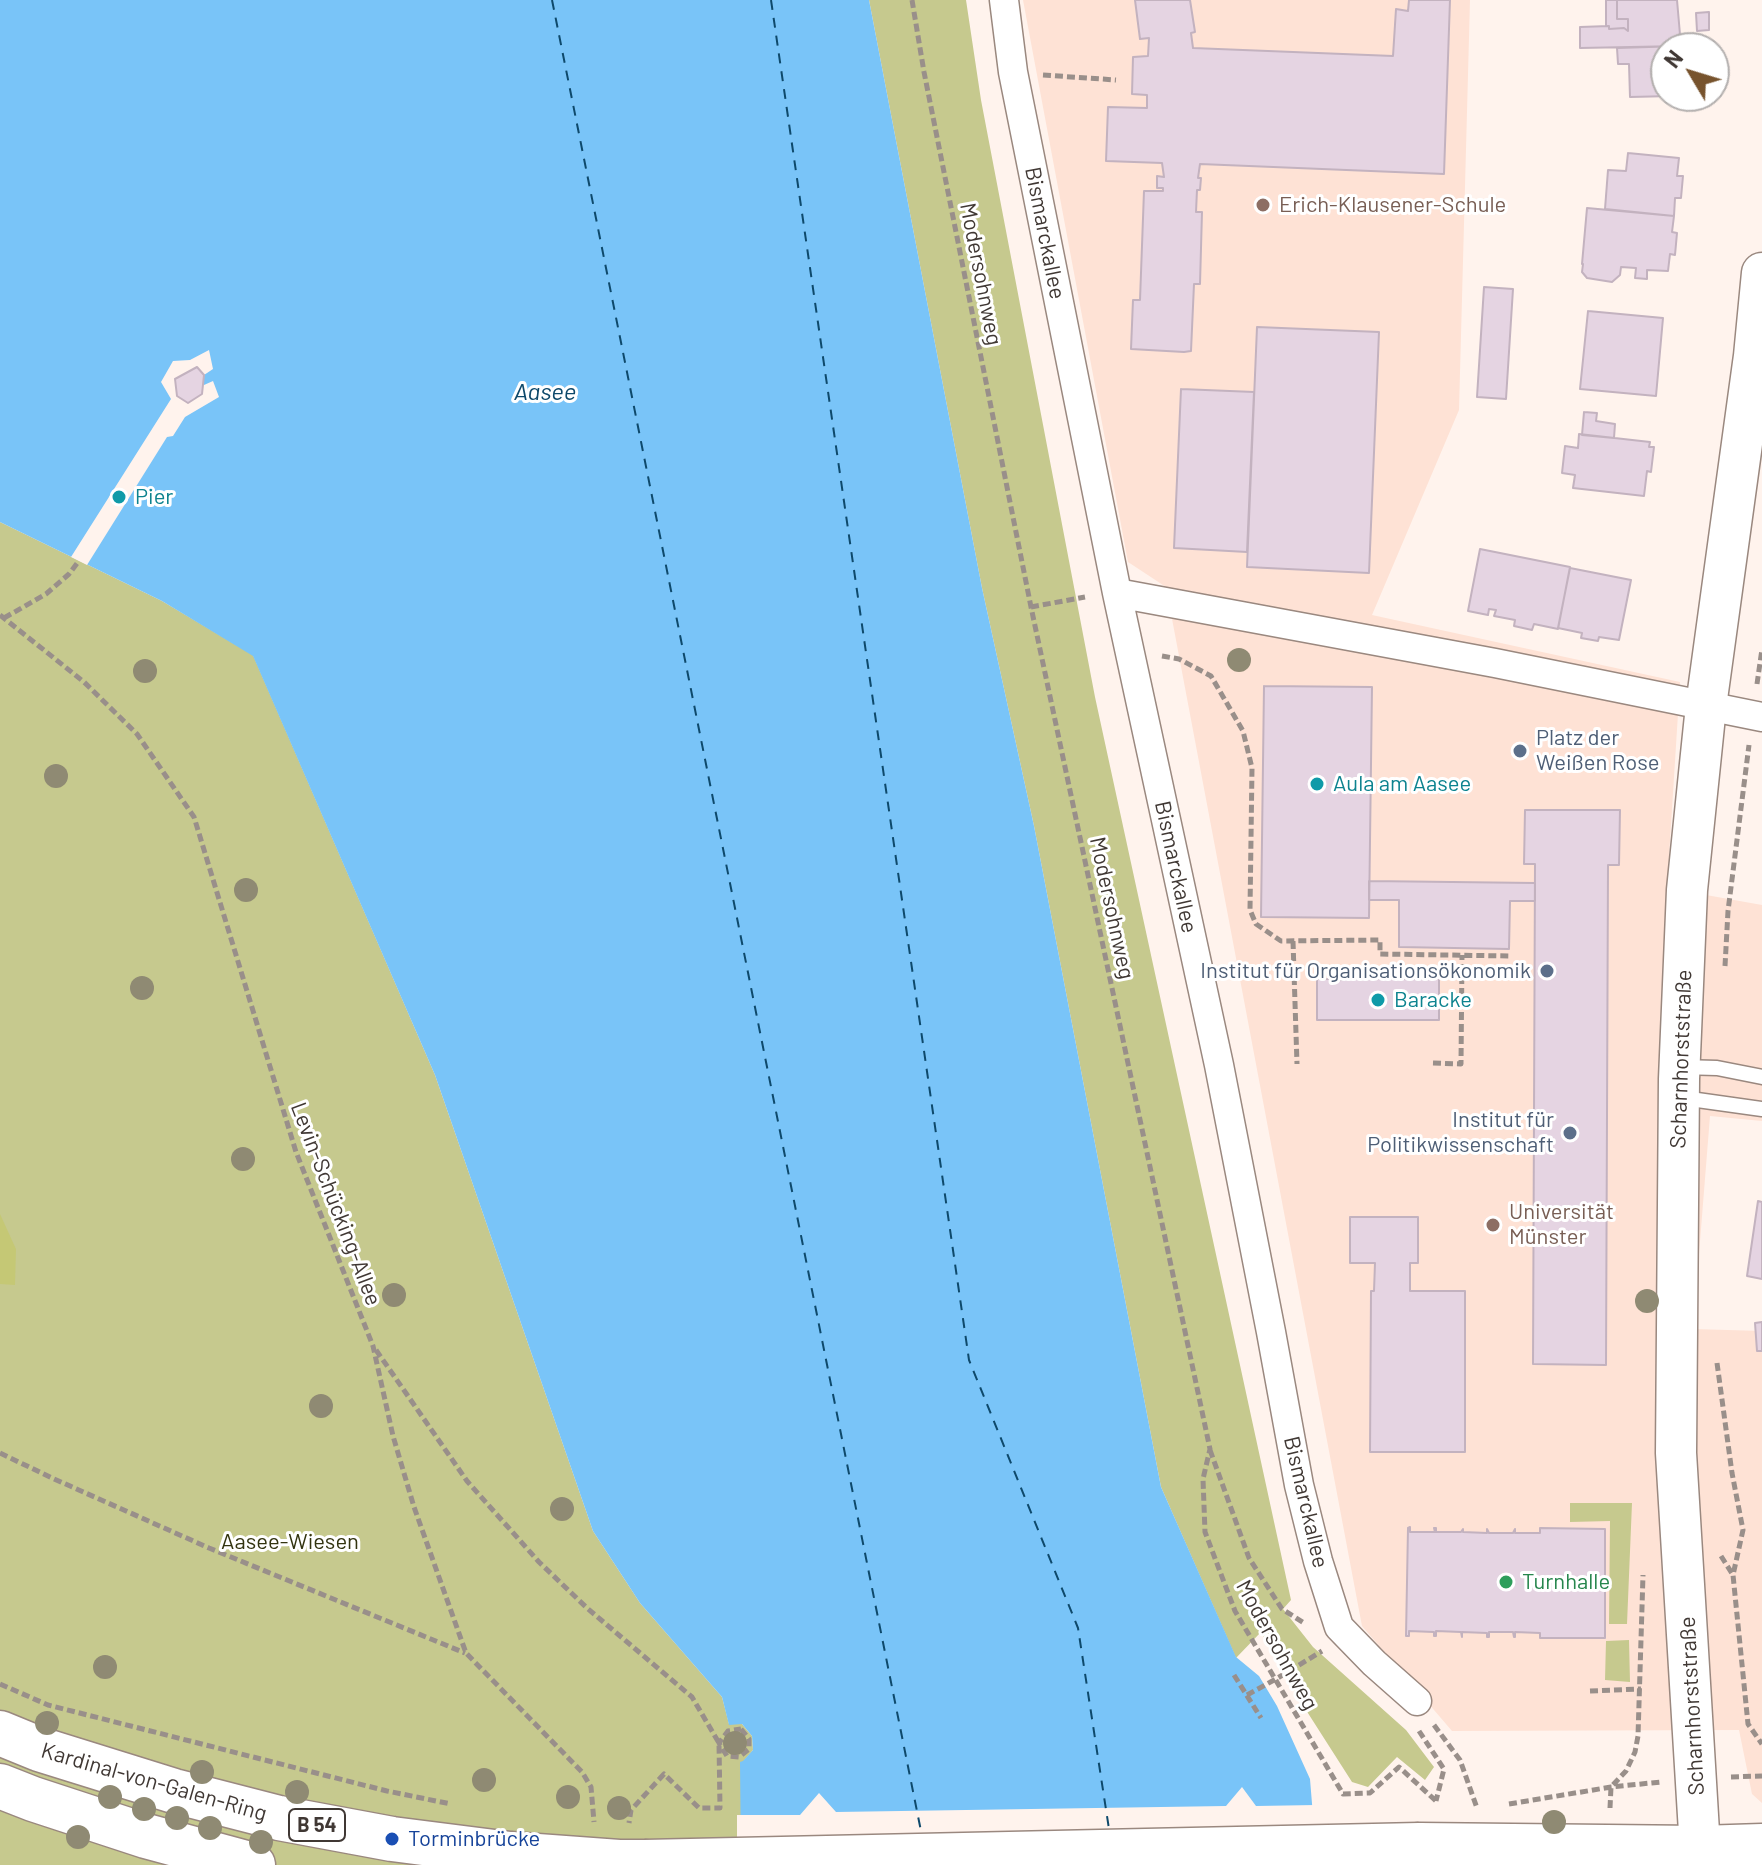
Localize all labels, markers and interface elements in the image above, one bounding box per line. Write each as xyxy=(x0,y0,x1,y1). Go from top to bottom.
north arrow xyxy=(1650,32,1730,112)
text: N xyxy=(1658,45,1687,72)
street label: Bismarckallee xyxy=(1019,165,1071,301)
place label: Erich-Klausener-Schule xyxy=(1279,192,1506,218)
marker: Erich-Klausener-Schule xyxy=(1254,196,1272,214)
street label: Modersohnweg xyxy=(954,201,1008,347)
water label: Aasee xyxy=(514,378,576,406)
place label: Pier xyxy=(135,484,173,510)
marker: Pier xyxy=(110,488,128,506)
place label: Platz der Weißen Rose xyxy=(1536,725,1660,776)
marker: Platz der Weißen Rose xyxy=(1511,742,1529,760)
place label: Aula am Aasee xyxy=(1333,771,1471,797)
marker: Aula am Aasee xyxy=(1308,775,1326,793)
street label: Bismarckallee xyxy=(1149,799,1203,935)
street label: Modersohnweg xyxy=(1084,835,1140,981)
place label: Institut für Organisationsökonomik xyxy=(1200,958,1531,984)
marker: Institut für Organisationsökonomik xyxy=(1538,962,1556,980)
street label: Scharnhorststraße xyxy=(1665,969,1697,1149)
place label: Baracke xyxy=(1394,987,1472,1013)
marker: Baracke xyxy=(1369,991,1387,1009)
street label: Levin-Schücking-Allee xyxy=(285,1099,387,1309)
place label: Institut für Politikwissenschaft xyxy=(1367,1107,1554,1158)
marker: Institut für Politikwissenschaft xyxy=(1561,1124,1579,1142)
place label: Universität Münster xyxy=(1509,1199,1614,1250)
marker: Universität Münster xyxy=(1484,1216,1502,1234)
street label: Bismarckallee xyxy=(1278,1434,1334,1570)
park label: Aasee-Wiesen xyxy=(221,1529,359,1555)
place label: Turnhalle xyxy=(1522,1569,1610,1595)
marker: Turnhalle xyxy=(1497,1573,1515,1591)
street label: Modersohnweg xyxy=(1230,1575,1324,1715)
street label: Scharnhorststraße xyxy=(1674,1616,1710,1796)
street label: Kardinal-von-Galen-Ring xyxy=(38,1737,270,1827)
road number: B 54 xyxy=(289,1809,345,1841)
place label: Torminbrücke xyxy=(408,1826,540,1852)
marker: Torminbrücke xyxy=(383,1830,401,1848)

